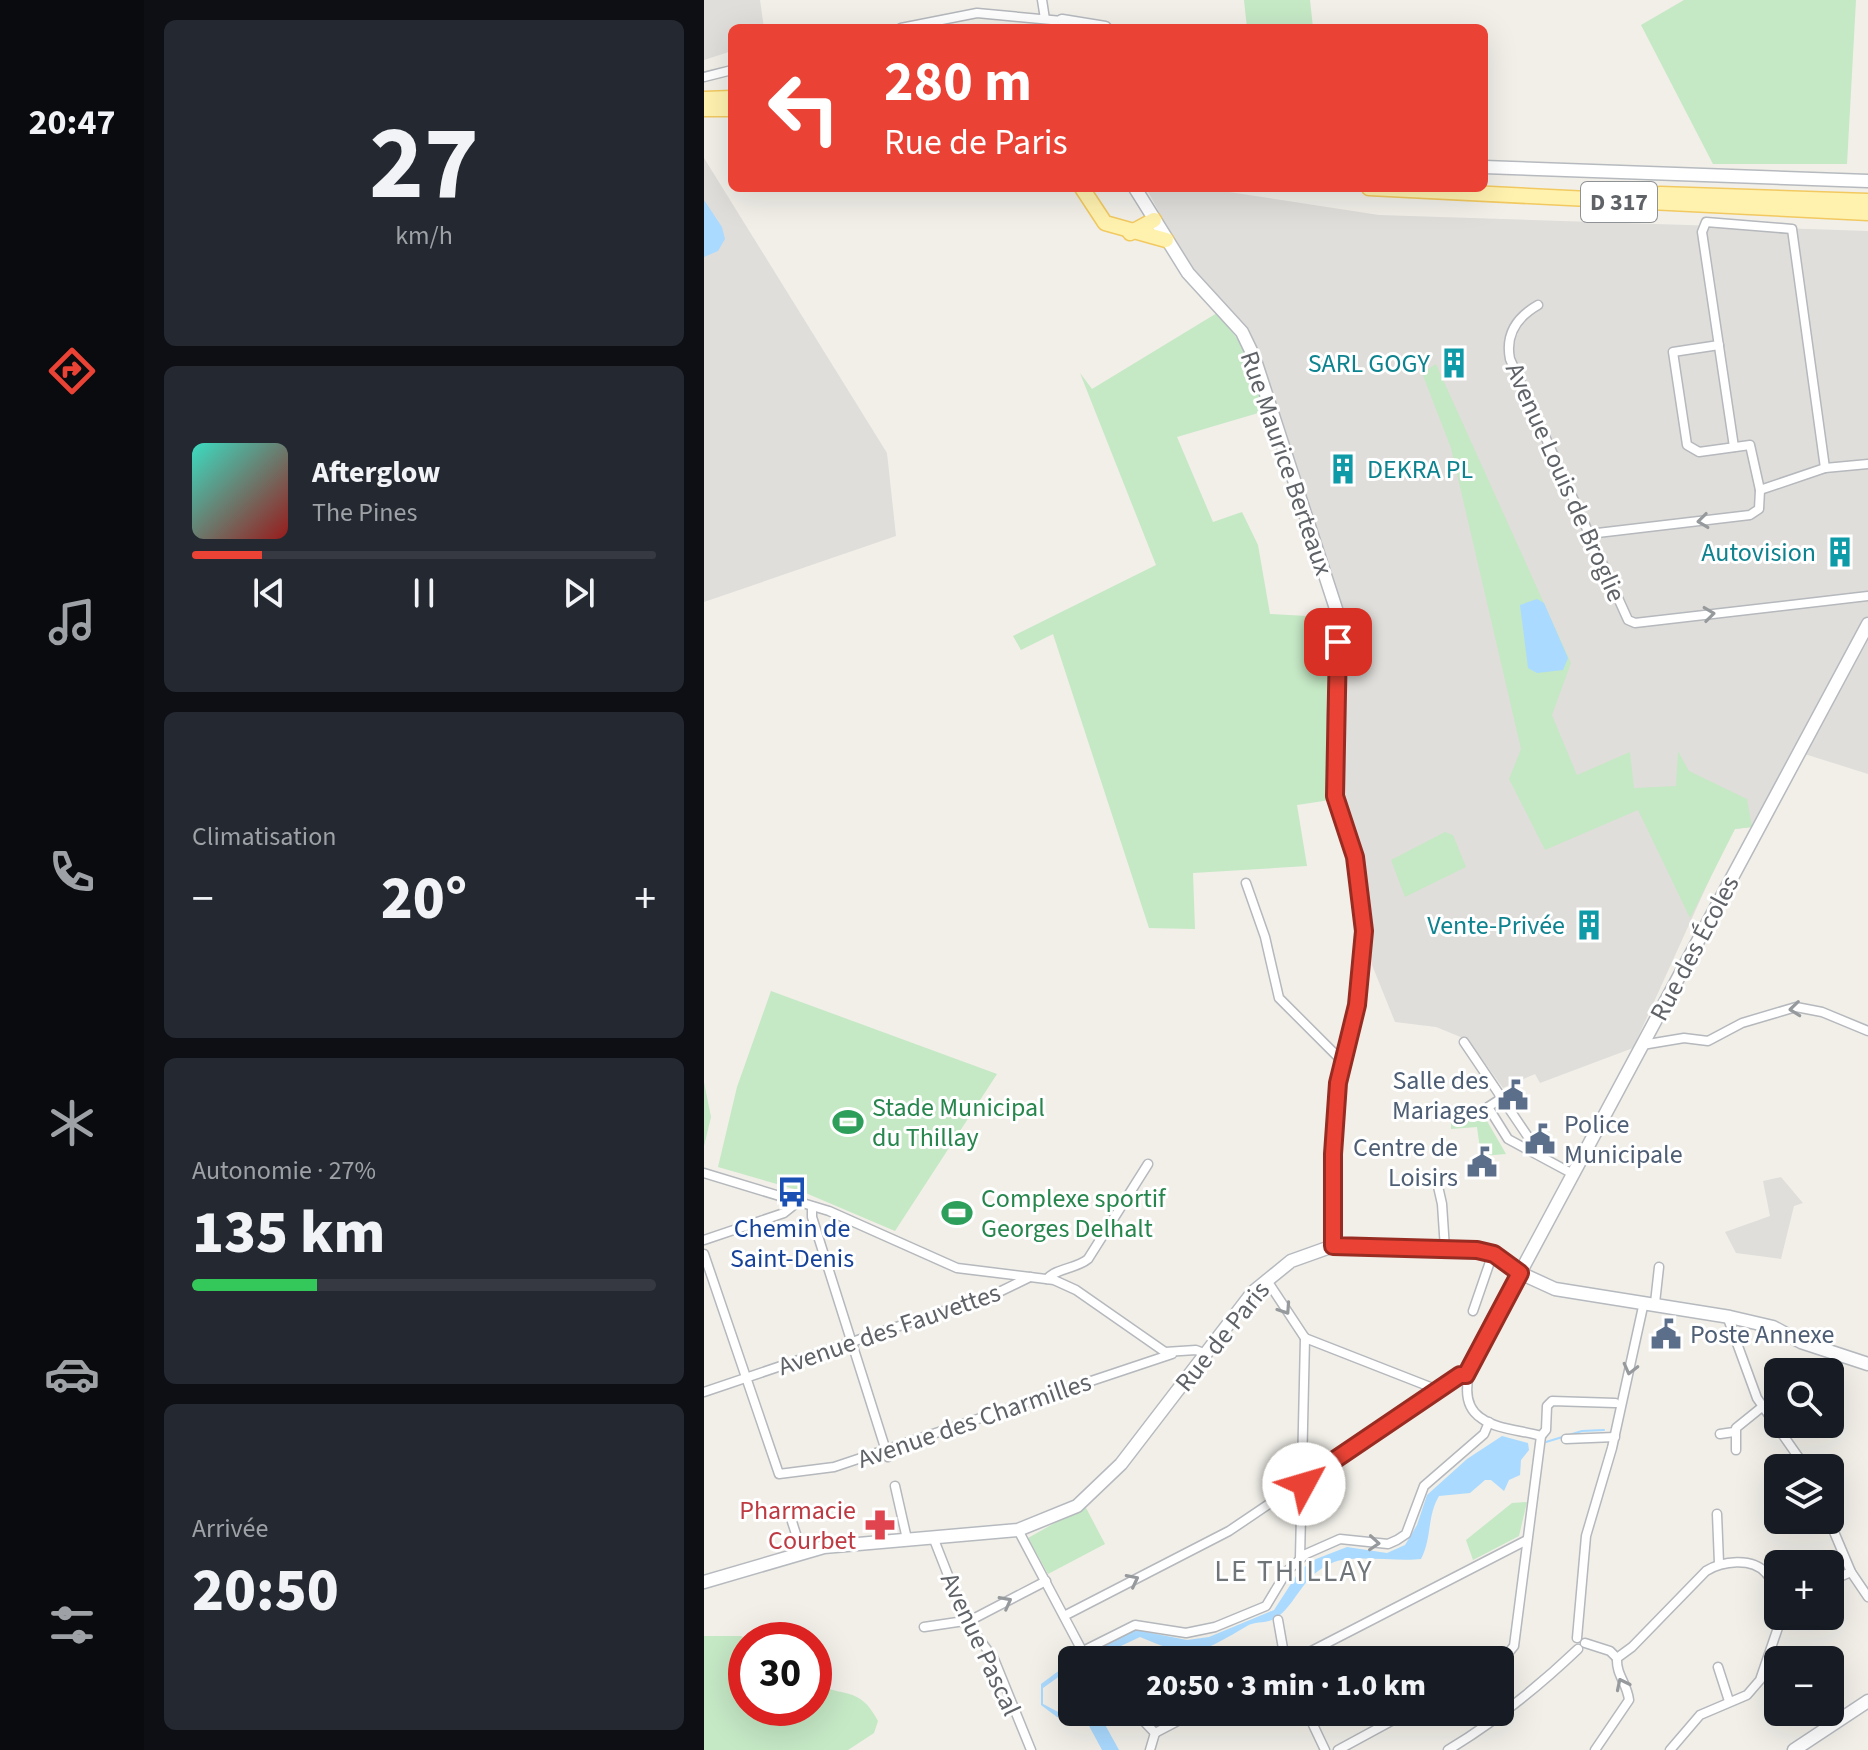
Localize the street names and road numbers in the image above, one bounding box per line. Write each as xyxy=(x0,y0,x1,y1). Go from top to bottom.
road number: D 317 xyxy=(1581,182,1657,222)
street label: Rue Maurice Berteaux xyxy=(1231,346,1342,581)
street label: Avenue Louis de Broglie xyxy=(1496,357,1635,608)
street label: Rue des Écoles xyxy=(1641,869,1748,1027)
street label: Rue de Paris xyxy=(1166,1273,1279,1399)
street label: Avenue des Fauvettes xyxy=(773,1274,1006,1385)
street label: Avenue des Charmilles xyxy=(852,1363,1096,1478)
street label: Avenue Pascal xyxy=(931,1566,1030,1722)

